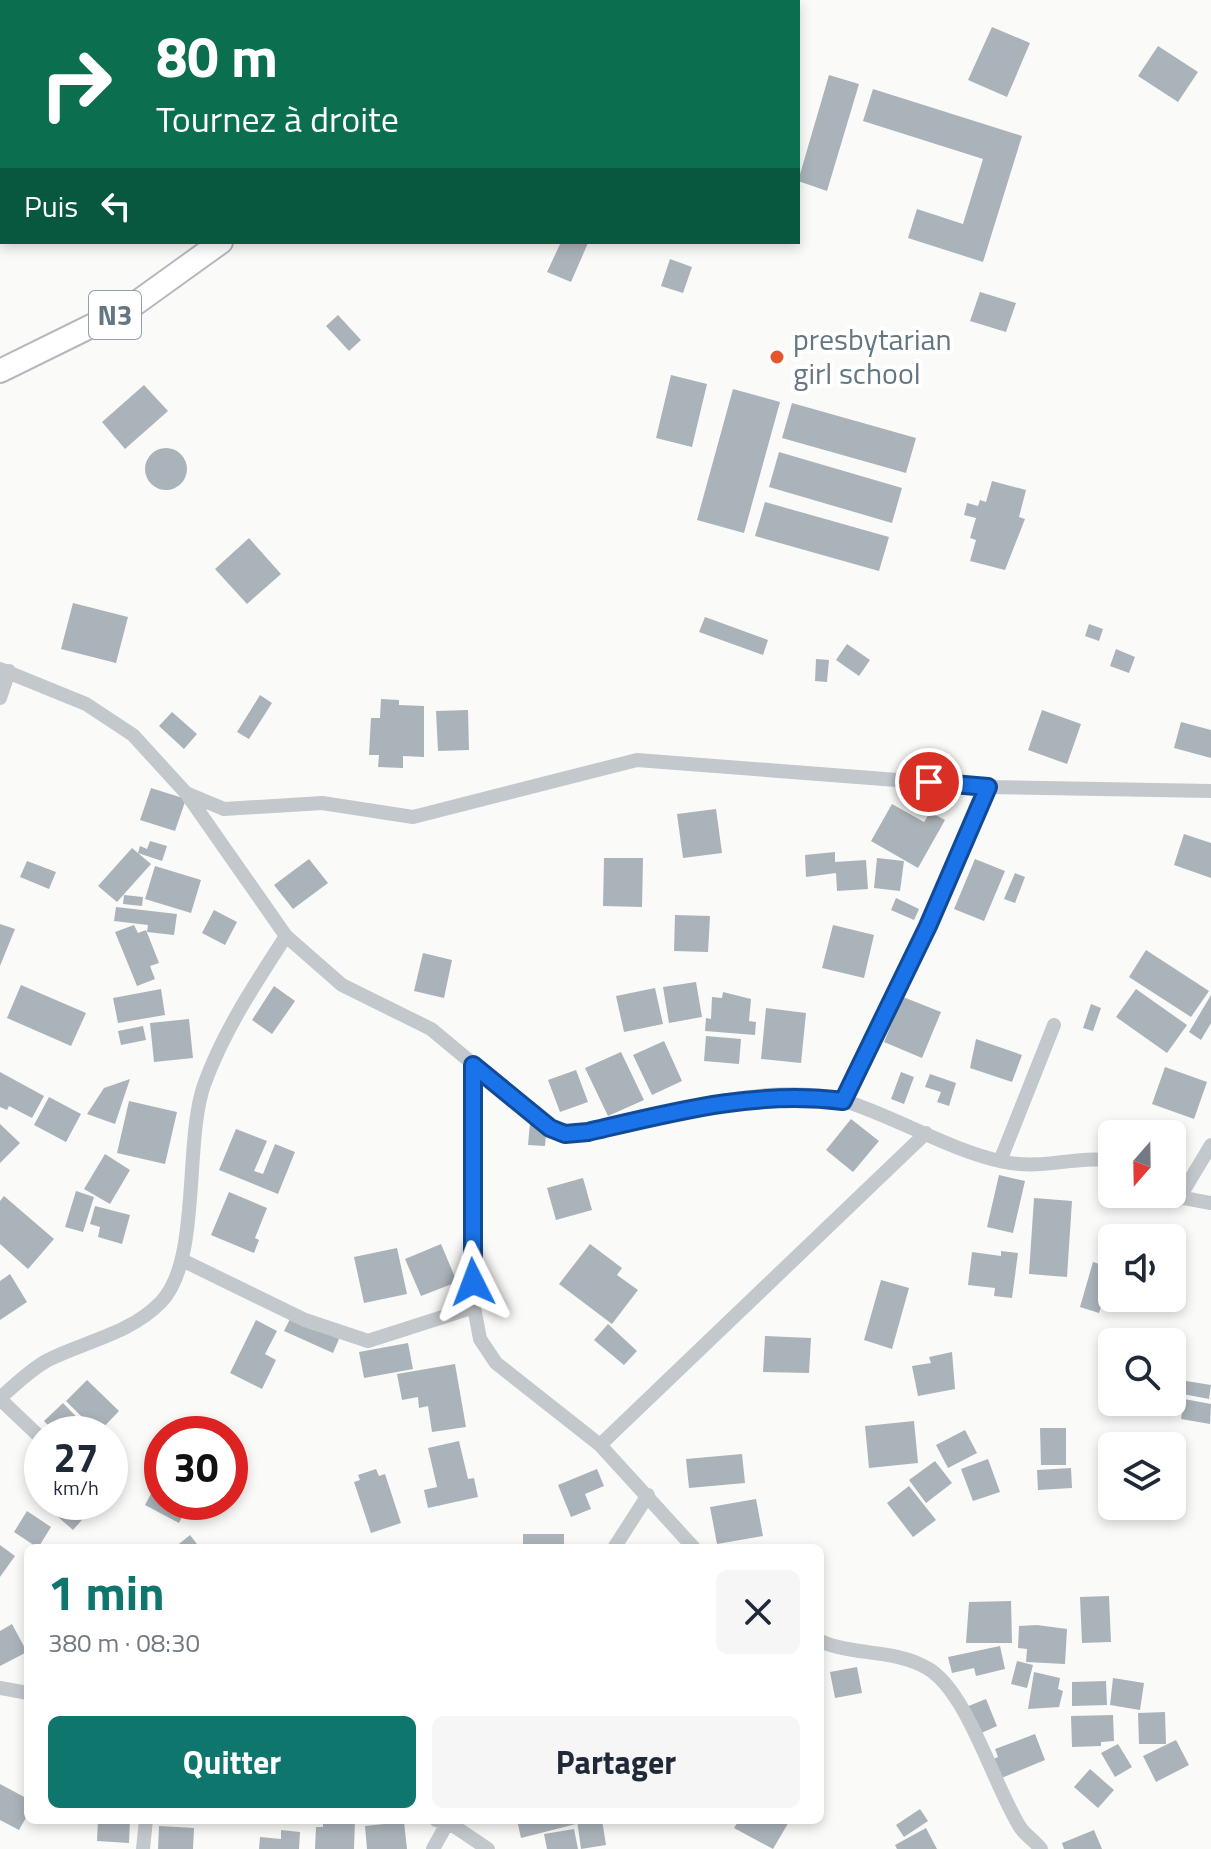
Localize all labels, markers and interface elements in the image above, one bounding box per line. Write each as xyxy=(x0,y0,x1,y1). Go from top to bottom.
text: 80 m xyxy=(156,14,278,99)
icon: right xyxy=(24,32,128,136)
text: Tournez à droite xyxy=(156,91,399,146)
text: Puis xyxy=(24,183,78,229)
icon: left xyxy=(94,184,138,228)
road number: N3 xyxy=(89,291,141,339)
place label: presbytarian girl school xyxy=(793,316,952,396)
marker: presbytarian girl school xyxy=(768,348,786,366)
pin xyxy=(895,748,963,816)
icon: arrive xyxy=(907,760,951,804)
north arrow xyxy=(1098,1120,1186,1208)
map controls xyxy=(1098,1120,1186,1520)
button: sound xyxy=(1098,1224,1186,1312)
position arrow xyxy=(431,1240,515,1324)
button: search xyxy=(1098,1328,1186,1416)
speed limit sign: 30 xyxy=(144,1416,248,1520)
text: 27 xyxy=(54,1427,98,1488)
button: layers xyxy=(1098,1432,1186,1520)
text: km/h xyxy=(53,1472,99,1503)
text: 1 min xyxy=(48,1556,165,1629)
button: close xyxy=(716,1570,800,1654)
text: 380 m · 08:30 xyxy=(48,1623,200,1662)
button: Quitter xyxy=(48,1716,416,1808)
button: Partager xyxy=(432,1716,800,1808)

